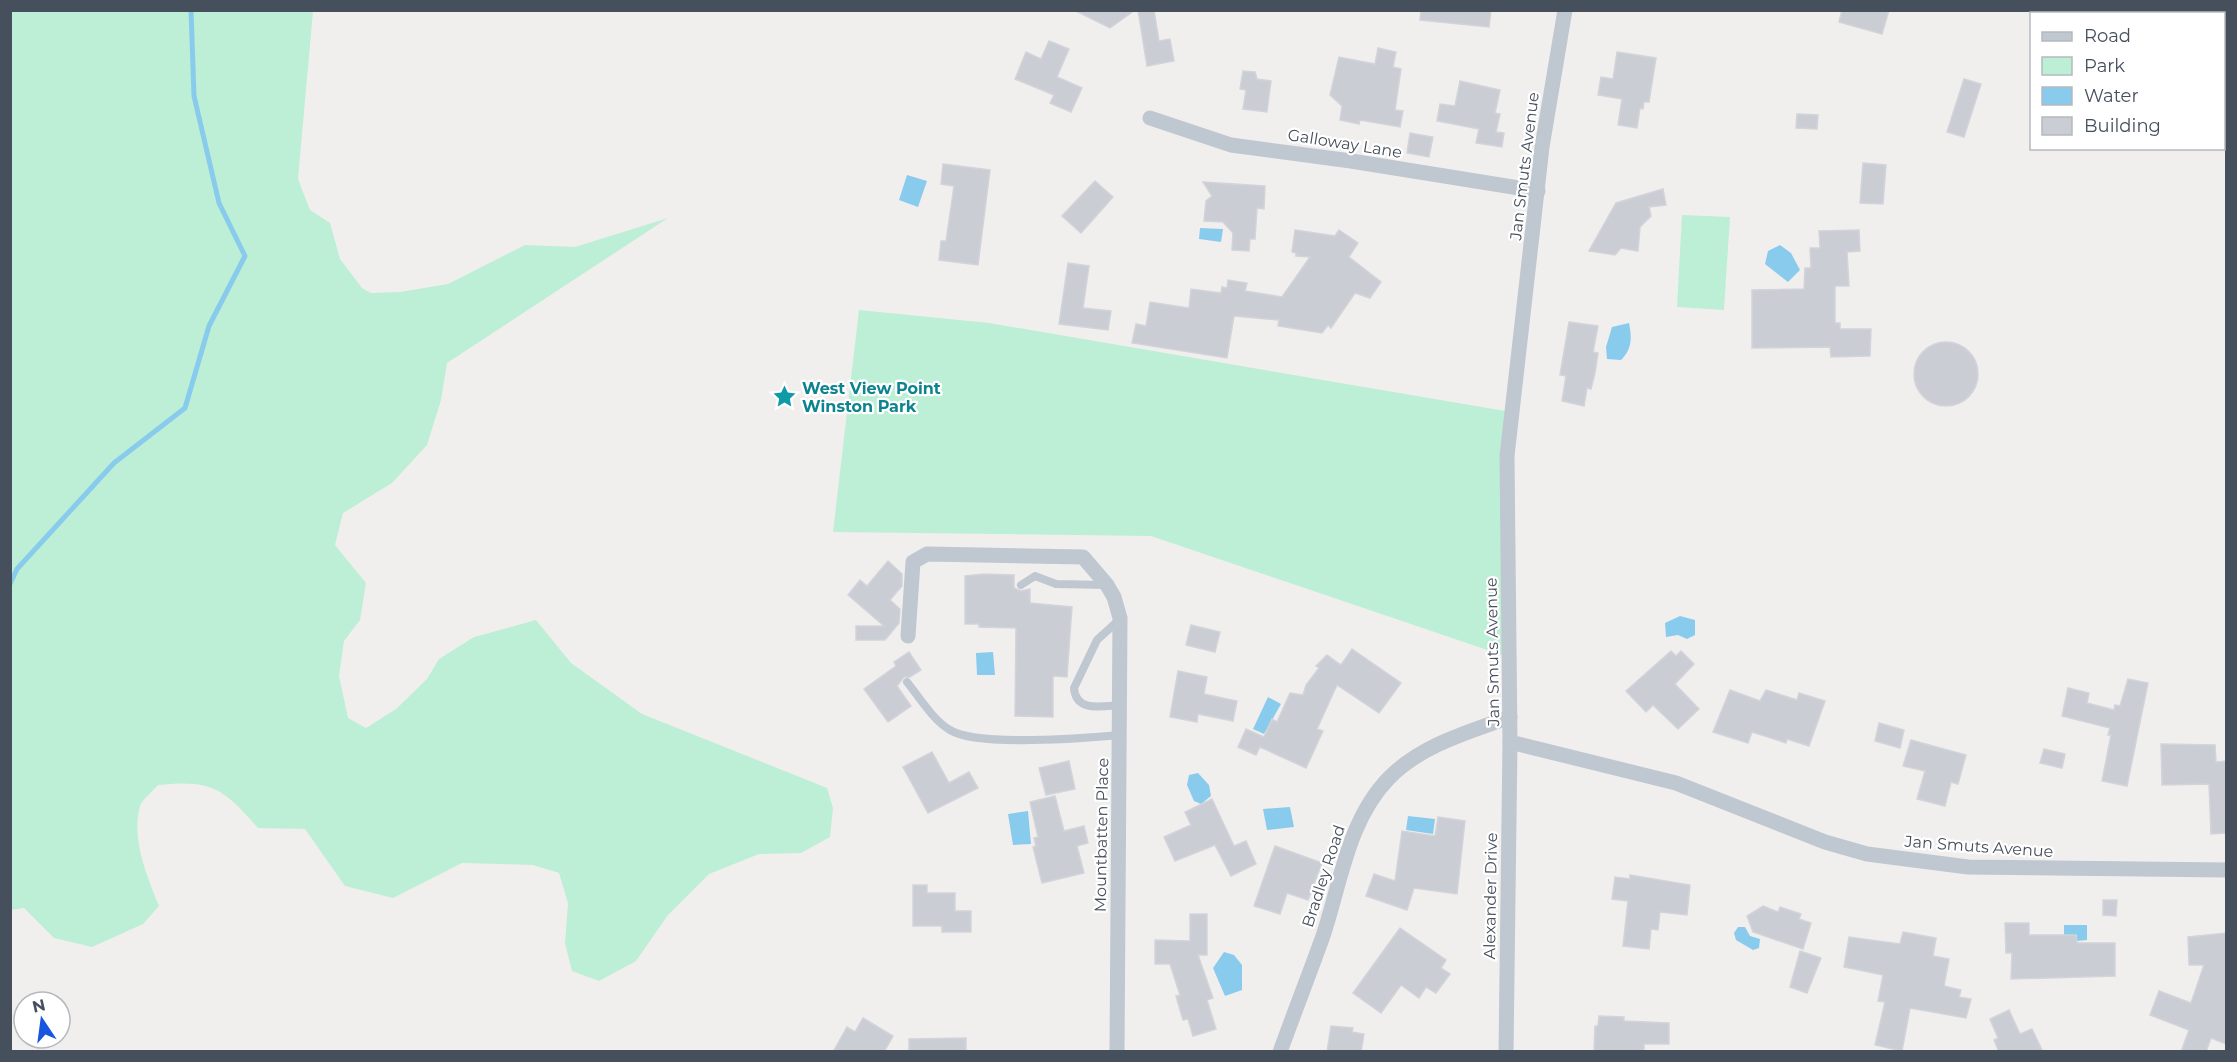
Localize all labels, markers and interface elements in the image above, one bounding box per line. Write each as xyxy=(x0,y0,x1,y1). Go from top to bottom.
legend xyxy=(2030,12,2225,150)
text: Road xyxy=(2084,25,2131,47)
text: Park xyxy=(2084,55,2125,77)
text: Water xyxy=(2084,85,2139,107)
street label: Jan Smuts Avenue xyxy=(1506,91,1543,242)
text: Building xyxy=(2084,115,2161,137)
street label: Galloway Lane xyxy=(1286,125,1403,162)
place label: West View Point Winston Park xyxy=(802,379,941,416)
place icon: West View Point Winston Park xyxy=(771,384,797,410)
street label: Jan Smuts Avenue xyxy=(1482,577,1503,728)
street label: Mountbatten Place xyxy=(1091,758,1112,912)
street label: Bradley Road xyxy=(1298,822,1349,930)
street label: Alexander Drive xyxy=(1480,832,1501,960)
street label: Jan Smuts Avenue xyxy=(1903,832,2054,861)
north arrow xyxy=(12,990,72,1050)
text: N xyxy=(30,995,47,1017)

